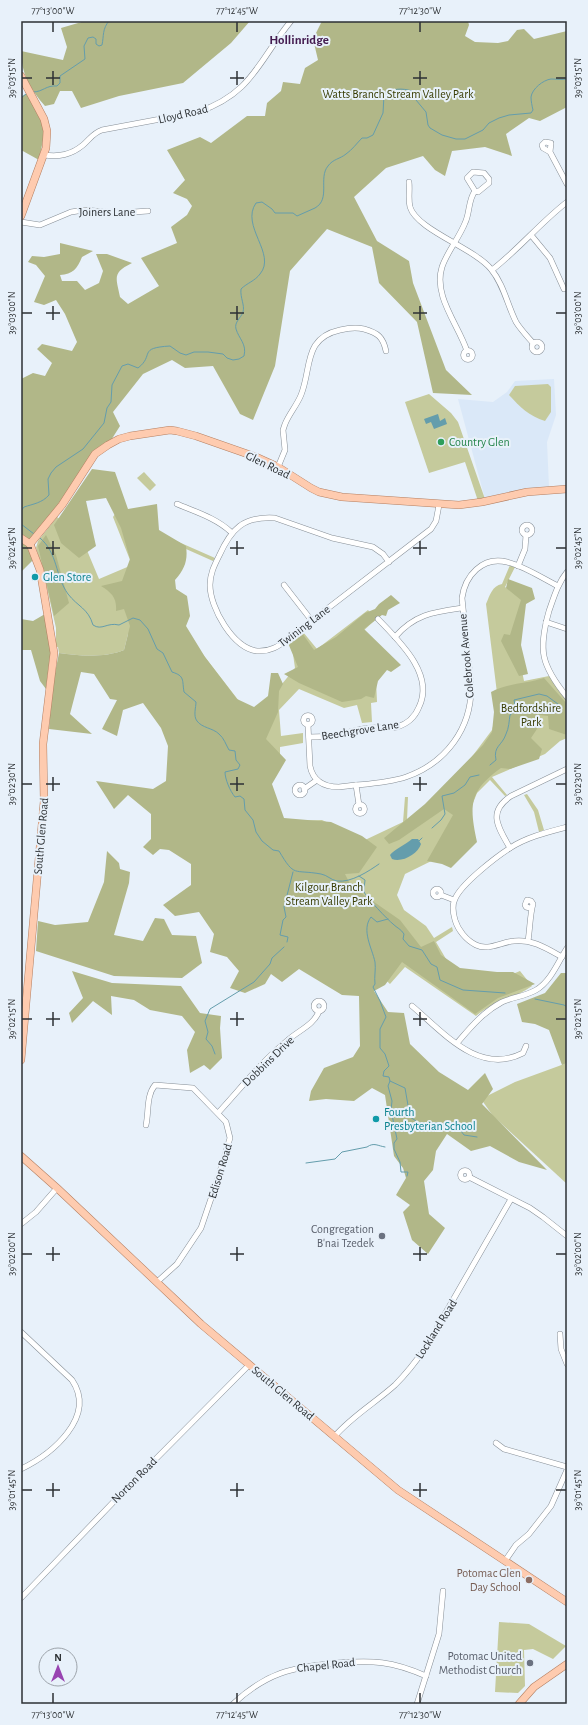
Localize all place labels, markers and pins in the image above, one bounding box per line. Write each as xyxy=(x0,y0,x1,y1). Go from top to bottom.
place label: Country Glen xyxy=(449,436,510,449)
marker: Country Glen xyxy=(436,437,446,447)
place label: Glen Store xyxy=(43,571,91,583)
marker: Glen Store xyxy=(30,572,40,582)
place label: Fourth Presbyterian School xyxy=(384,1106,476,1133)
marker: Fourth Presbyterian School xyxy=(371,1114,381,1124)
place label: Congregation B'nai Tzedek xyxy=(311,1223,375,1249)
marker: Congregation B'nai Tzedek xyxy=(377,1231,387,1241)
place label: Potomac Glen Day School xyxy=(456,1567,521,1594)
marker: Potomac Glen Day School xyxy=(524,1575,534,1585)
place label: Potomac United Methodist Church xyxy=(439,1650,522,1676)
marker: Potomac United Methodist Church xyxy=(525,1658,535,1668)

